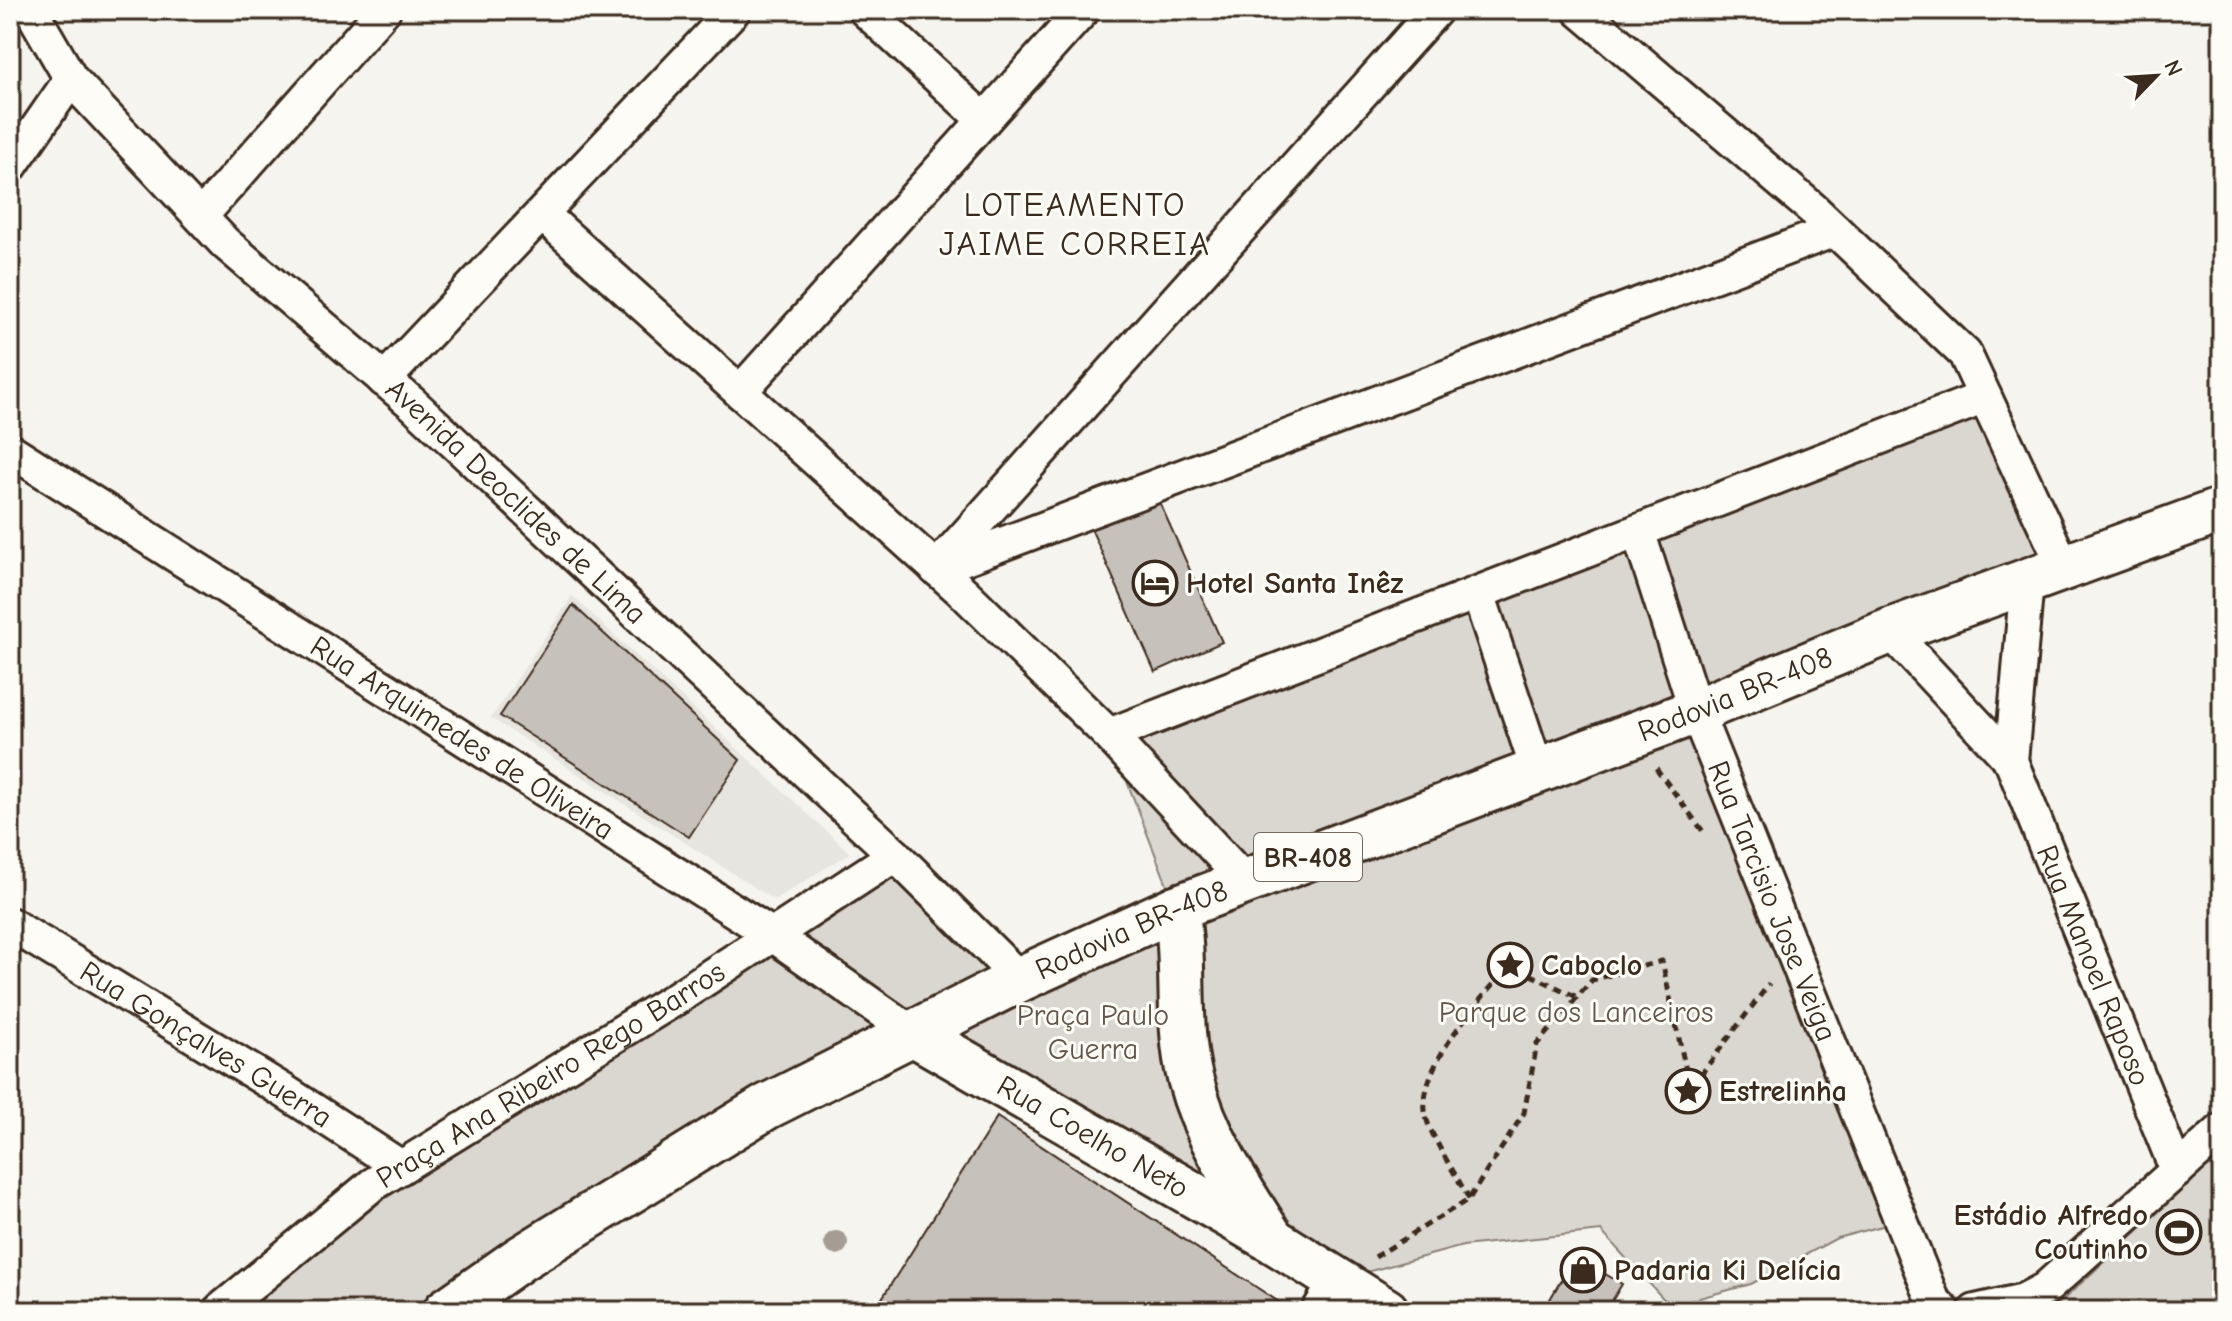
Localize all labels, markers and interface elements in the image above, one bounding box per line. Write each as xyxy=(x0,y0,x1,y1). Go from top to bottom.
north arrow xyxy=(2116,36,2196,116)
text: N xyxy=(2158,56,2188,80)
district label: LOTEAMENTO JAIME CORREIA xyxy=(939,185,1211,264)
street label: Avenida Deoclides de Lima xyxy=(379,372,654,631)
hotel icon: Hotel Santa Inêz xyxy=(1131,559,1179,607)
place label: Hotel Santa Inêz xyxy=(1186,566,1404,601)
street label: Rua Arquimedes de Oliveira xyxy=(304,629,620,848)
street label: Rodovia BR-408 xyxy=(1633,640,1838,749)
street label: Rua Tarcisio Jose Veiga xyxy=(1700,756,1844,1046)
road number: BR-408 xyxy=(1254,833,1362,881)
street label: Rua Manoel Raposo xyxy=(2029,840,2158,1091)
street label: Rodovia BR-408 xyxy=(1030,873,1233,988)
place icon: Caboclo xyxy=(1486,941,1534,989)
place label: Caboclo xyxy=(1541,948,1642,983)
street label: Rua Gonçalves Guerra xyxy=(73,954,338,1135)
street label: Praça Ana Ribeiro Rego Barros xyxy=(370,954,732,1196)
park label: Parque dos Lanceiros xyxy=(1439,995,1713,1030)
park label: Praça Paulo Guerra xyxy=(1017,998,1169,1067)
place icon: Estrelinha xyxy=(1664,1067,1712,1115)
street label: Rua Coelho Neto xyxy=(991,1068,1195,1206)
place label: Estrelinha xyxy=(1719,1074,1847,1109)
place label: Estádio Alfredo Coutinho xyxy=(1954,1198,2148,1267)
sports icon: Estádio Alfredo Coutinho xyxy=(2155,1208,2203,1256)
shop icon: Padaria Ki Delícia xyxy=(1559,1246,1607,1294)
place label: Padaria Ki Delícia xyxy=(1614,1253,1841,1288)

